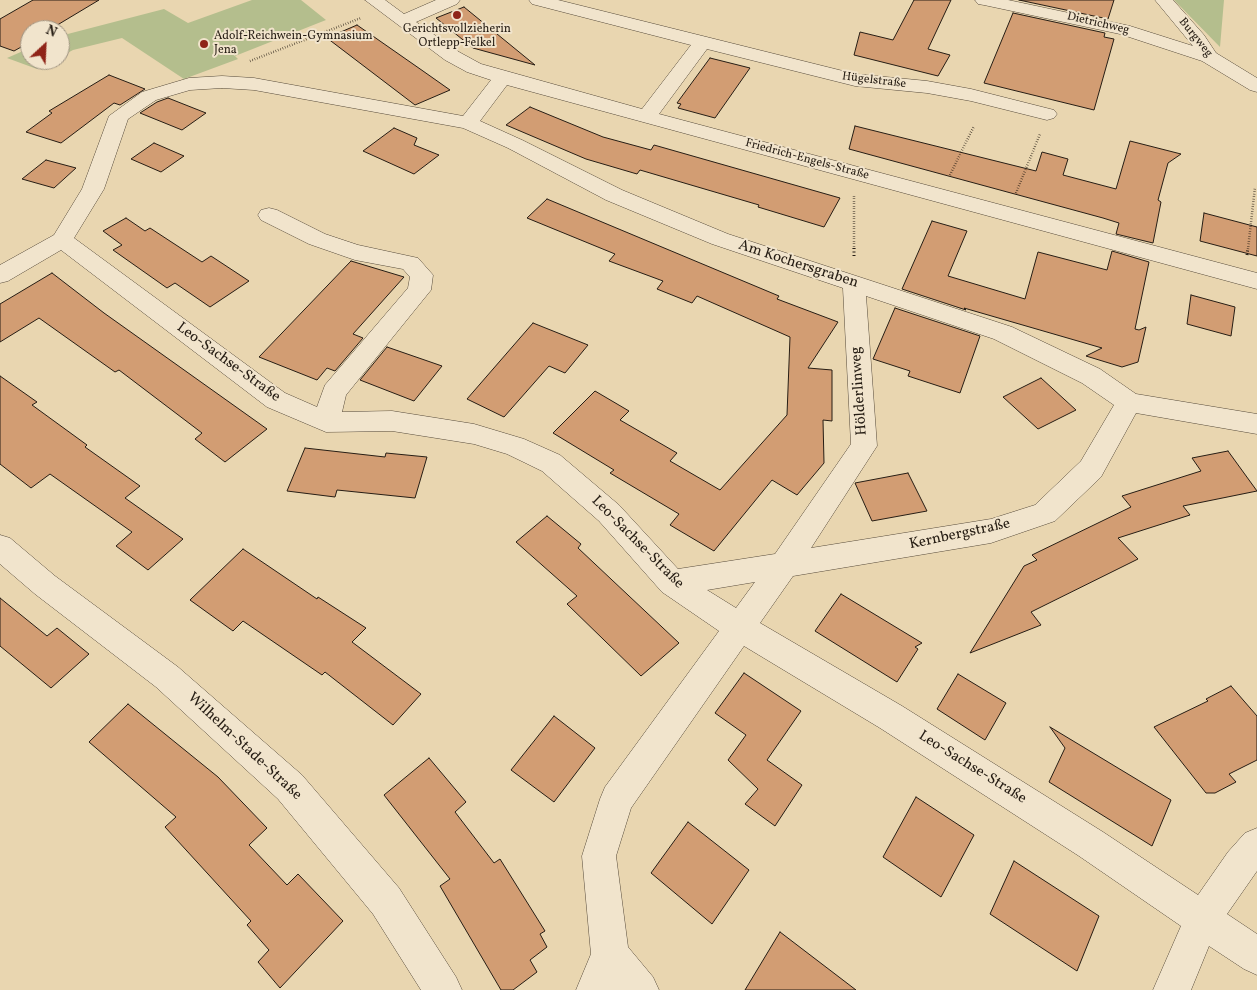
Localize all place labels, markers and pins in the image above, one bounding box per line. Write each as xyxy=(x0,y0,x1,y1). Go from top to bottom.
marker: Gerichtsvollzieherin Ortlepp-Felkel xyxy=(451,9,463,21)
place label: Gerichtsvollzieherin Ortlepp-Felkel xyxy=(403,23,511,51)
place label: Adolf-Reichwein-Gymnasium Jena xyxy=(214,30,373,58)
marker: Adolf-Reichwein-Gymnasium Jena xyxy=(198,38,210,50)

